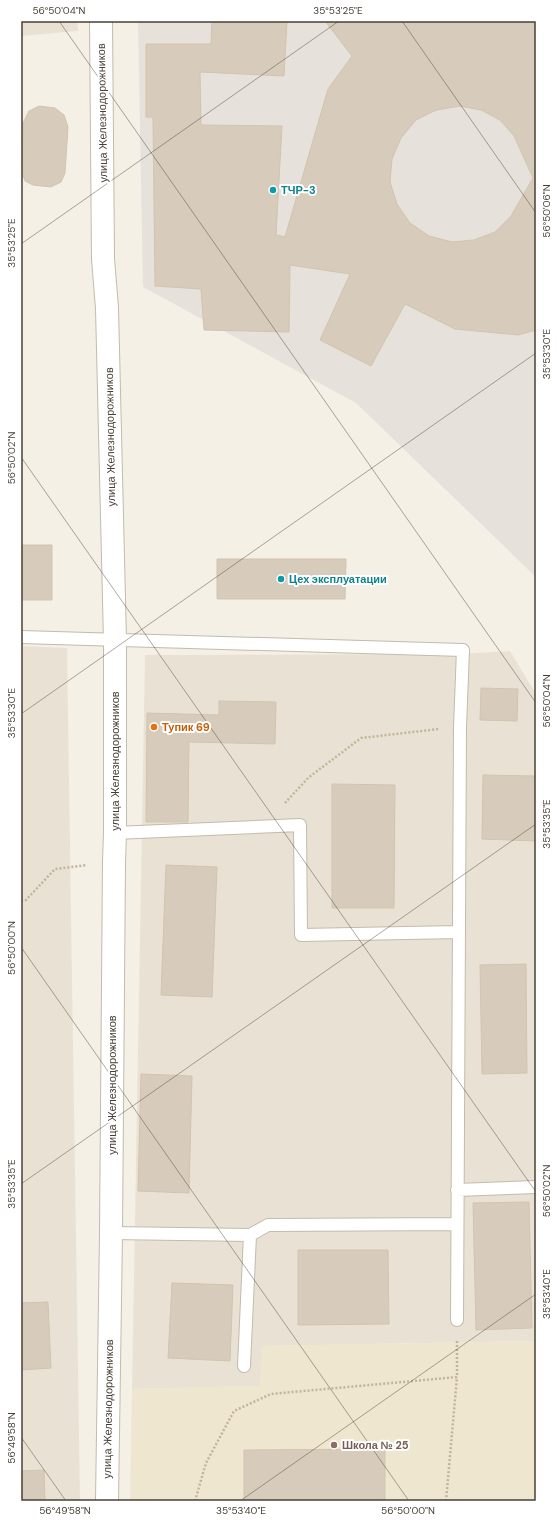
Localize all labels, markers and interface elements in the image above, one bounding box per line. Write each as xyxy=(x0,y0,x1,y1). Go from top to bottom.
text: 56°50'04"N xyxy=(32,4,86,17)
text: 35°53'25"E xyxy=(313,4,363,17)
street label: улица Железнодорожников xyxy=(94,43,110,183)
place label: ТЧР-3 xyxy=(281,183,316,197)
text: 56°50'06"N xyxy=(540,184,553,238)
marker: ТЧР-3 xyxy=(268,185,278,195)
text: 35°53'25"E xyxy=(5,218,18,268)
text: 35°53'30"E xyxy=(540,328,553,379)
street label: улица Железнодорожников xyxy=(102,367,118,507)
text: 56°50'02"N xyxy=(5,432,18,484)
place label: Цех эксплуатации xyxy=(289,572,387,586)
marker: Цех эксплуатации xyxy=(276,574,286,584)
text: 56°50'04"N xyxy=(540,674,553,728)
text: 35°53'30"E xyxy=(5,687,18,738)
street label: улица Железнодорожников xyxy=(108,691,122,831)
place label: Тупик 69 xyxy=(162,720,210,734)
marker: Тупик 69 xyxy=(149,722,159,732)
text: 35°53'35"E xyxy=(540,799,553,849)
text: 56°50'00"N xyxy=(5,921,18,975)
street label: улица Железнодорожников xyxy=(105,1015,119,1155)
text: 35°53'35"E xyxy=(5,1159,18,1209)
text: 56°50'02"N xyxy=(540,1165,553,1217)
text: 35°53'40"E xyxy=(540,1269,553,1319)
street label: улица Железнодорожников xyxy=(100,1339,116,1479)
text: 56°49'58"N xyxy=(5,1412,18,1464)
place label: Школа № 25 xyxy=(342,1438,409,1452)
marker: Школа № 25 xyxy=(329,1440,339,1450)
text: 56°49'58"N xyxy=(39,1504,91,1517)
text: 35°53'40"E xyxy=(216,1504,266,1517)
text: 56°50'00"N xyxy=(381,1504,435,1517)

